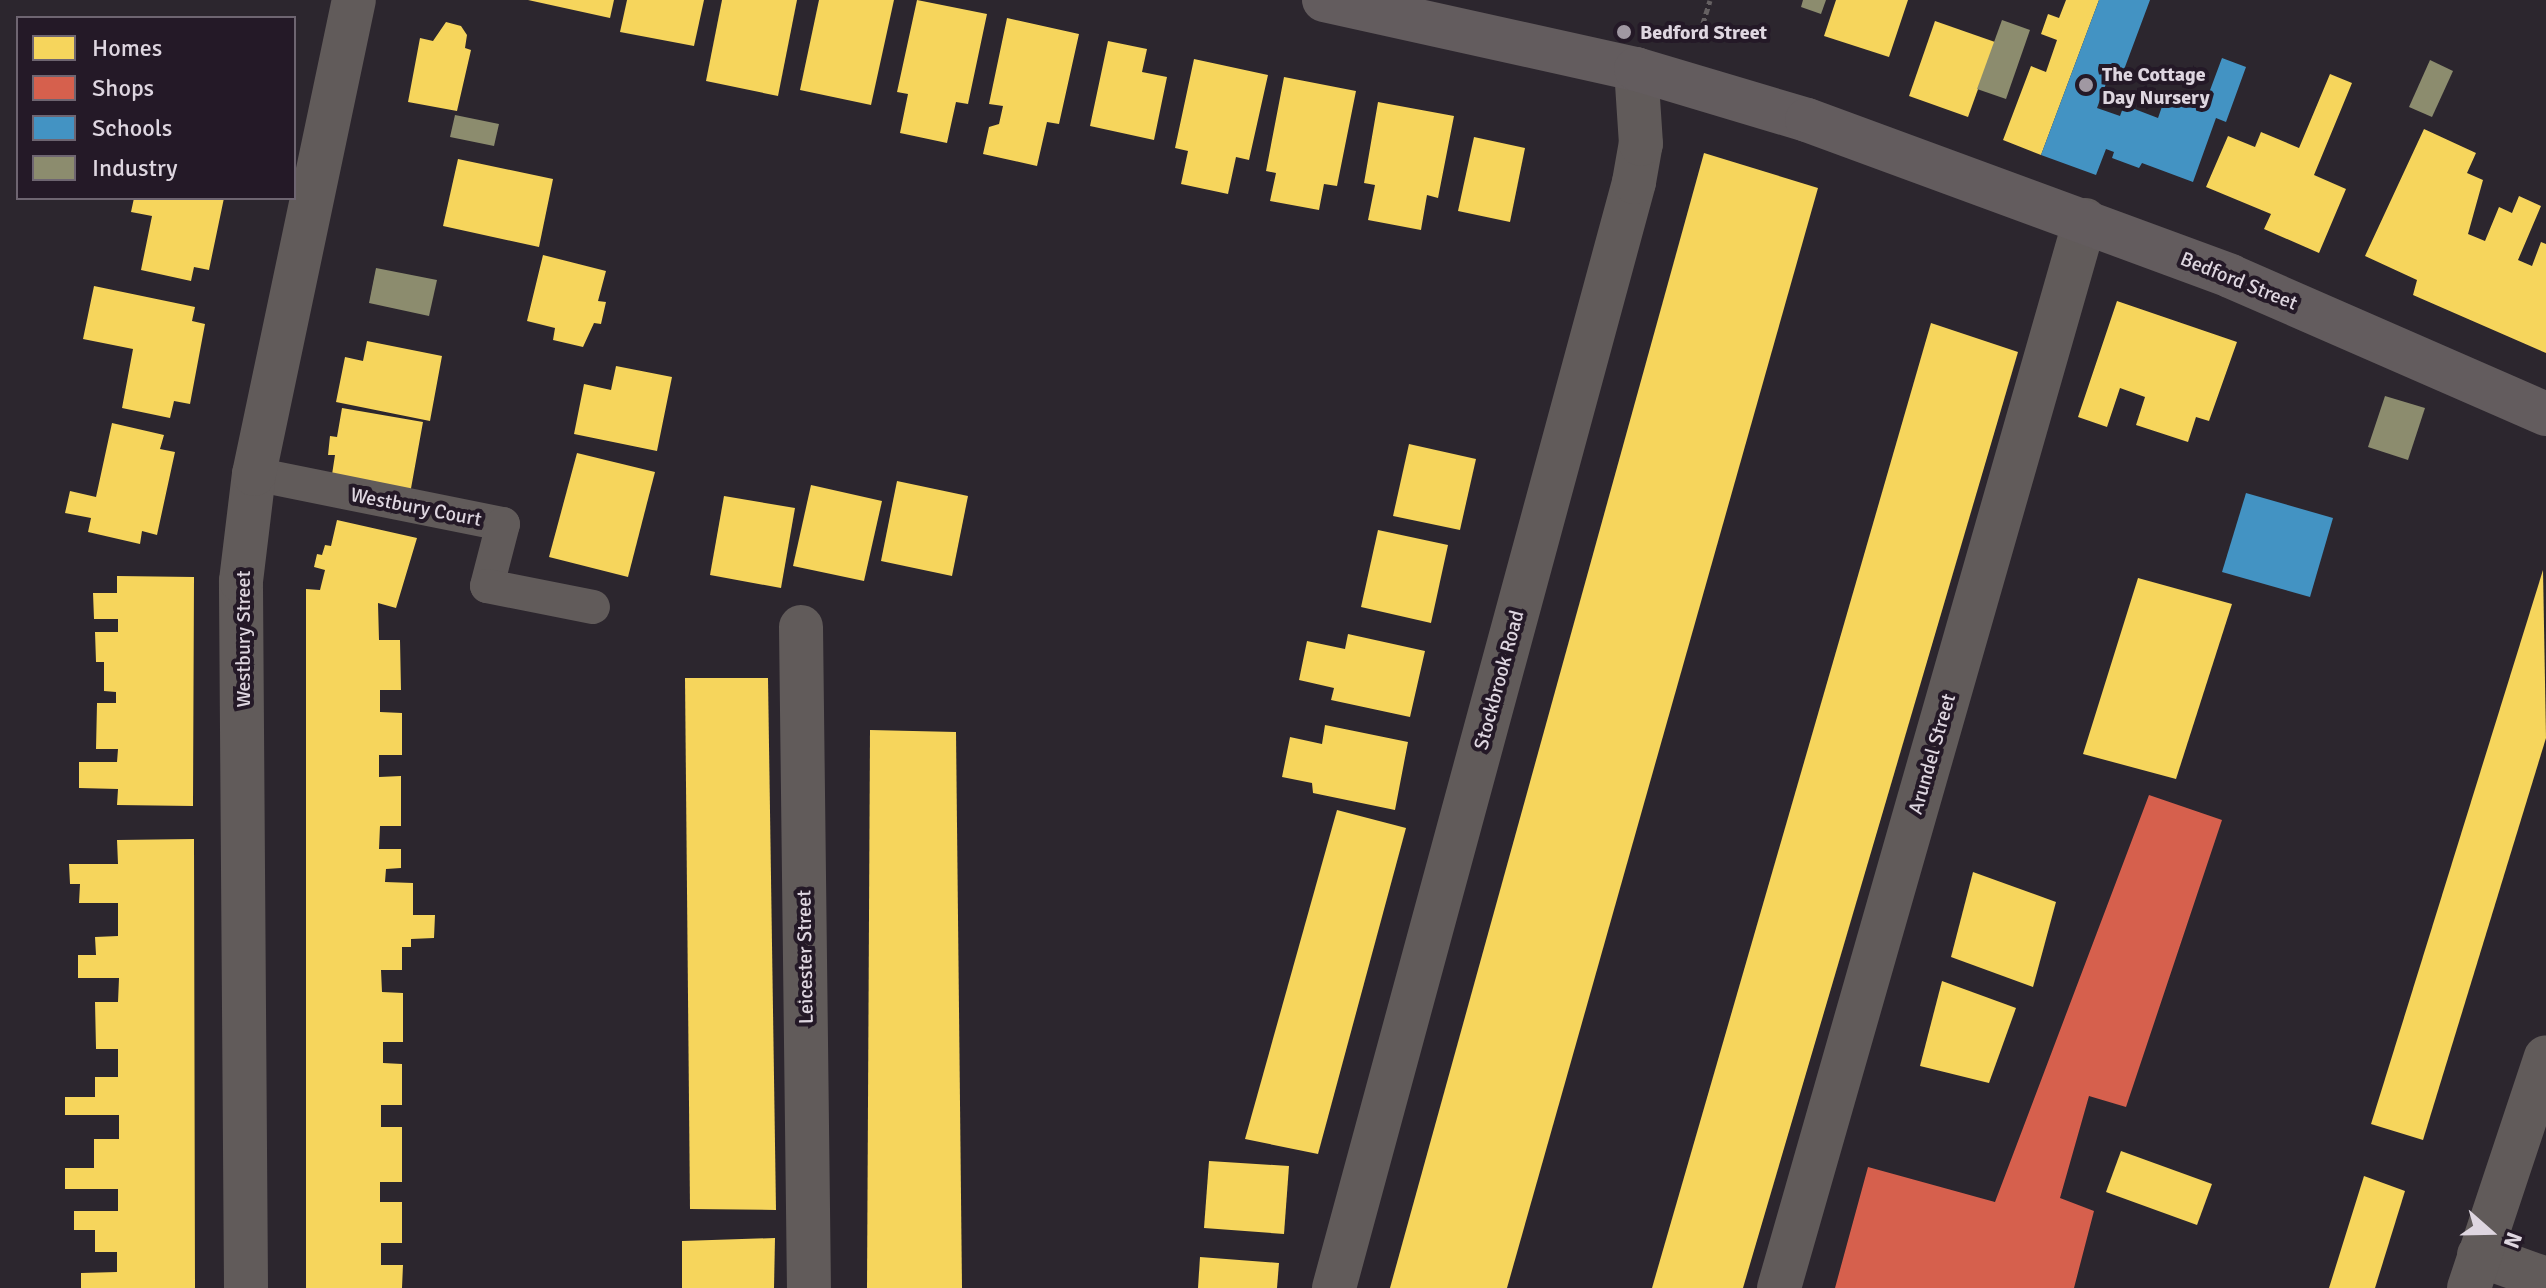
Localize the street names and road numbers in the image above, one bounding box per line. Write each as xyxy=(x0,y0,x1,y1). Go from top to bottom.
street label: Bedford Street xyxy=(2177,247,2301,315)
street label: Westbury Court xyxy=(348,483,484,531)
street label: Westbury Street xyxy=(231,570,255,708)
street label: Stockbrook Road xyxy=(1469,608,1529,752)
street label: Arundel Street xyxy=(1903,691,1961,817)
street label: Leicester Street xyxy=(792,890,818,1024)

